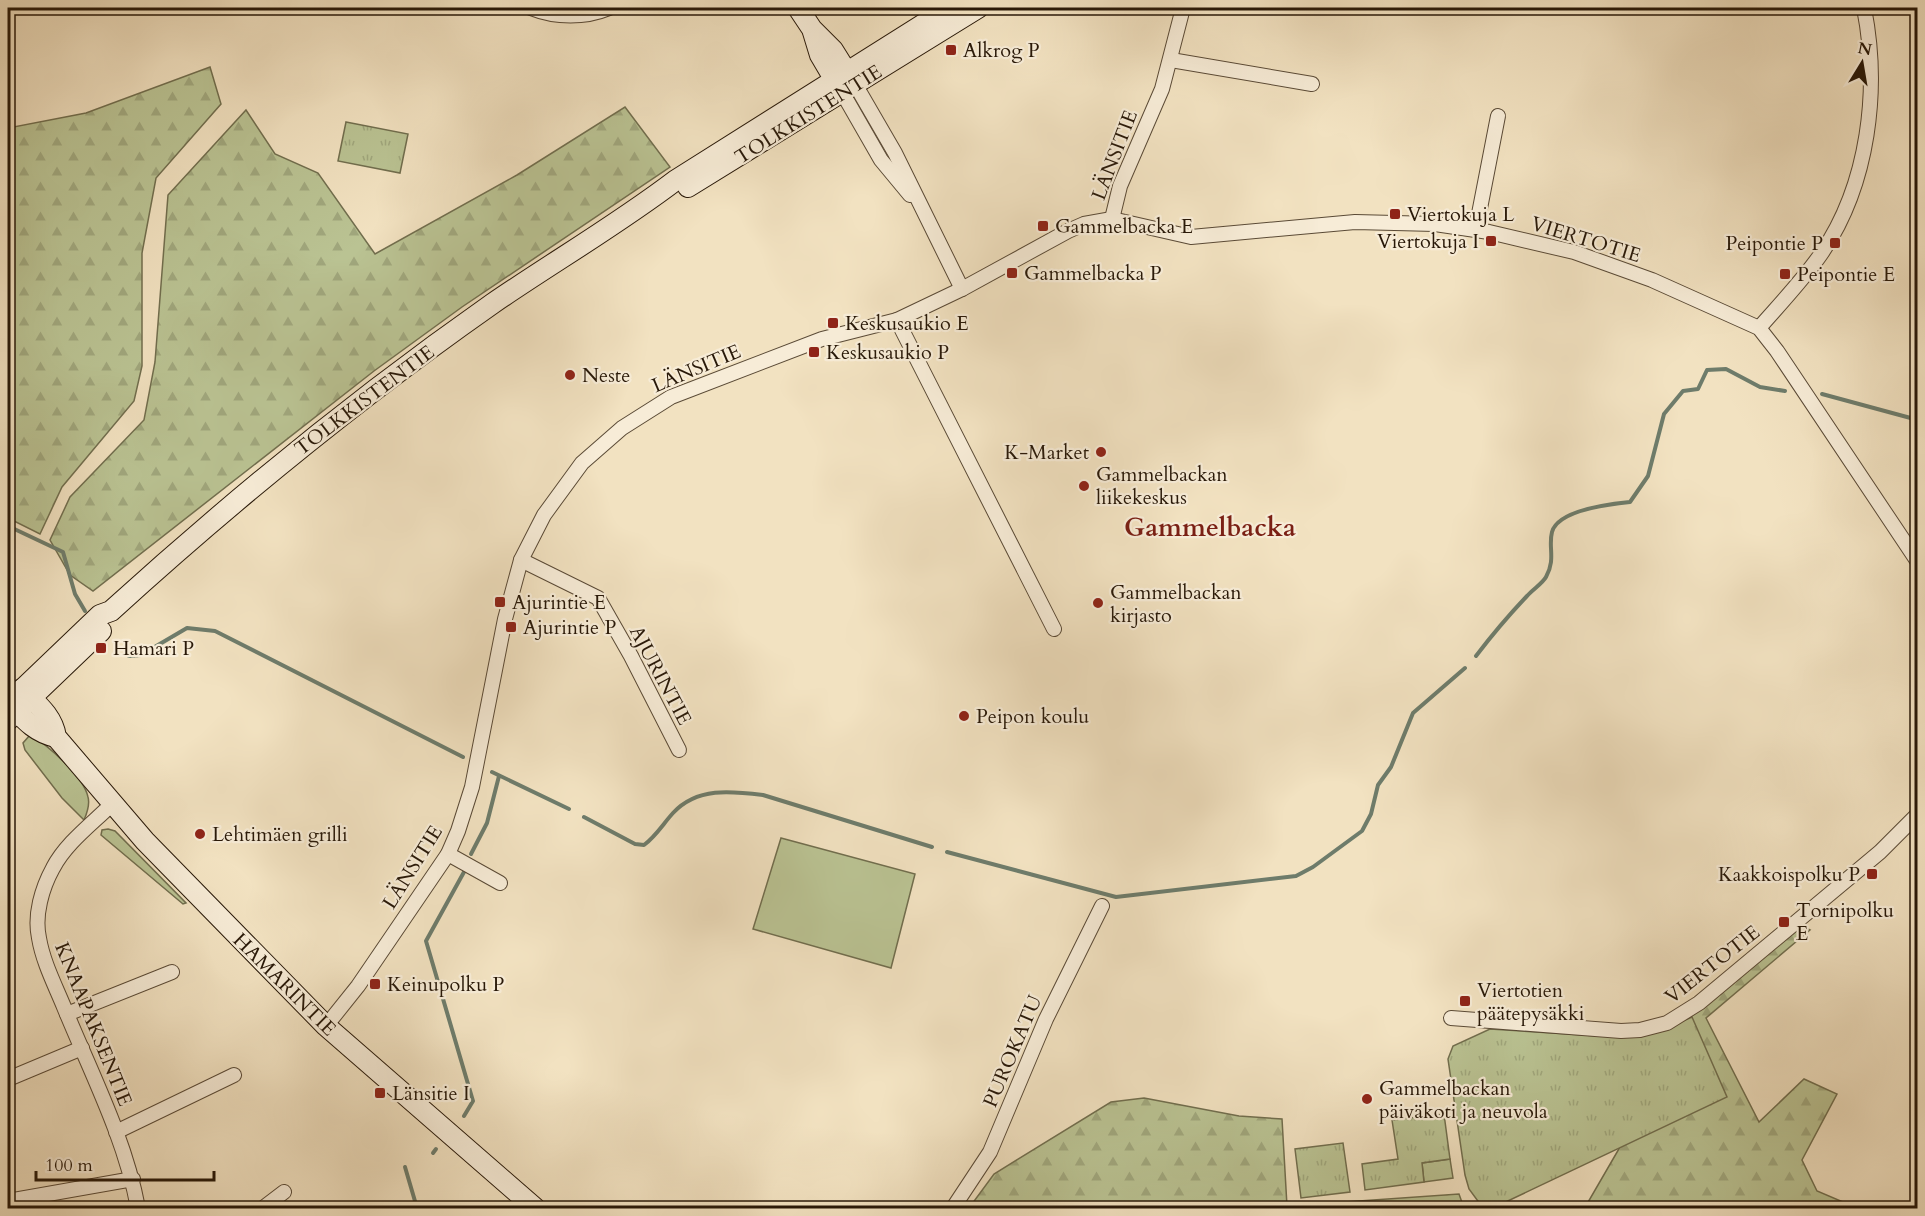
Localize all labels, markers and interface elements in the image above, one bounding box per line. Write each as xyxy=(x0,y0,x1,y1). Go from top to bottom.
north arrow xyxy=(1832,33,1892,93)
place label: Alkrog P xyxy=(963,37,1040,64)
text: N xyxy=(1856,37,1874,61)
marker: Alkrog P xyxy=(944,43,958,57)
street label: TOLKKISTENTIE xyxy=(730,58,887,171)
street label: LÄNSITIE xyxy=(1085,106,1144,204)
place label: Viertokuja L xyxy=(1407,201,1515,228)
marker: Viertokuja L xyxy=(1388,207,1402,221)
street label: VIERTOTIE xyxy=(1528,210,1644,269)
place label: Gammelbacka E xyxy=(1055,213,1193,240)
marker: Gammelbacka E xyxy=(1036,219,1050,233)
place label: Viertokuja I xyxy=(1377,228,1479,255)
place label: Peipontie P xyxy=(1725,230,1823,257)
marker: Viertokuja I xyxy=(1484,234,1498,248)
marker: Peipontie P xyxy=(1828,236,1842,250)
place label: Gammelbacka P xyxy=(1024,260,1162,287)
place label: Peipontie E xyxy=(1797,261,1895,288)
marker: Gammelbacka P xyxy=(1005,266,1019,280)
marker: Peipontie E xyxy=(1778,267,1792,281)
place label: Keskusaukio E xyxy=(845,310,969,337)
marker: Keskusaukio E xyxy=(826,316,840,330)
street label: LÄNSITIE xyxy=(648,338,745,399)
street label: TOLKKISTENTIE xyxy=(289,339,440,462)
place label: Keskusaukio P xyxy=(826,339,949,366)
marker: Keskusaukio P xyxy=(807,345,821,359)
place label: Neste xyxy=(582,362,630,389)
marker: Neste xyxy=(563,368,577,382)
place label: K-Market xyxy=(1004,439,1090,466)
marker: K-Market xyxy=(1094,445,1108,459)
place label: Gammelbackan liikekeskus xyxy=(1096,461,1228,511)
marker: Gammelbackan liikekeskus xyxy=(1077,479,1091,493)
district label: Gammelbacka xyxy=(1124,510,1296,545)
place label: Gammelbackan kirjasto xyxy=(1110,579,1242,629)
place label: Ajurintie E xyxy=(512,589,606,616)
marker: Ajurintie E xyxy=(493,595,507,609)
marker: Gammelbackan kirjasto xyxy=(1091,596,1105,610)
place label: Ajurintie P xyxy=(523,614,617,641)
marker: Ajurintie P xyxy=(504,620,518,634)
street label: AJURINTIE xyxy=(623,621,698,730)
place label: Hamari P xyxy=(113,635,194,662)
marker: Hamari P xyxy=(94,641,108,655)
place label: Peipon koulu xyxy=(976,703,1089,730)
marker: Peipon koulu xyxy=(957,709,971,723)
street label: LÄNSITIE xyxy=(376,820,449,914)
place label: Lehtimäen grilli xyxy=(212,821,348,848)
marker: Lehtimäen grilli xyxy=(193,827,207,841)
place label: Kaakkoispolku P xyxy=(1718,861,1860,888)
marker: Kaakkoispolku P xyxy=(1865,867,1879,881)
place label: Tornipolku E xyxy=(1796,897,1894,947)
marker: Tornipolku E xyxy=(1777,915,1791,929)
street label: VIERTOTIE xyxy=(1659,919,1765,1010)
street label: HAMARINTIE xyxy=(227,927,342,1042)
street label: KNAAPAKSENTIE xyxy=(48,938,139,1110)
place label: Keinupolku P xyxy=(387,971,505,998)
marker: Keinupolku P xyxy=(368,977,382,991)
place label: Viertotien päätepysäkki xyxy=(1477,977,1585,1027)
street label: PUROKATU xyxy=(977,990,1048,1111)
marker: Viertotien päätepysäkki xyxy=(1458,994,1472,1008)
place label: Gammelbackan päiväkoti ja neuvola xyxy=(1379,1075,1548,1125)
place label: Länsitie I xyxy=(392,1080,470,1107)
marker: Länsitie I xyxy=(373,1086,387,1100)
marker: Gammelbackan päiväkoti ja neuvola xyxy=(1360,1092,1374,1106)
scale bar xyxy=(36,1144,214,1182)
text: 100 m xyxy=(45,1153,93,1178)

